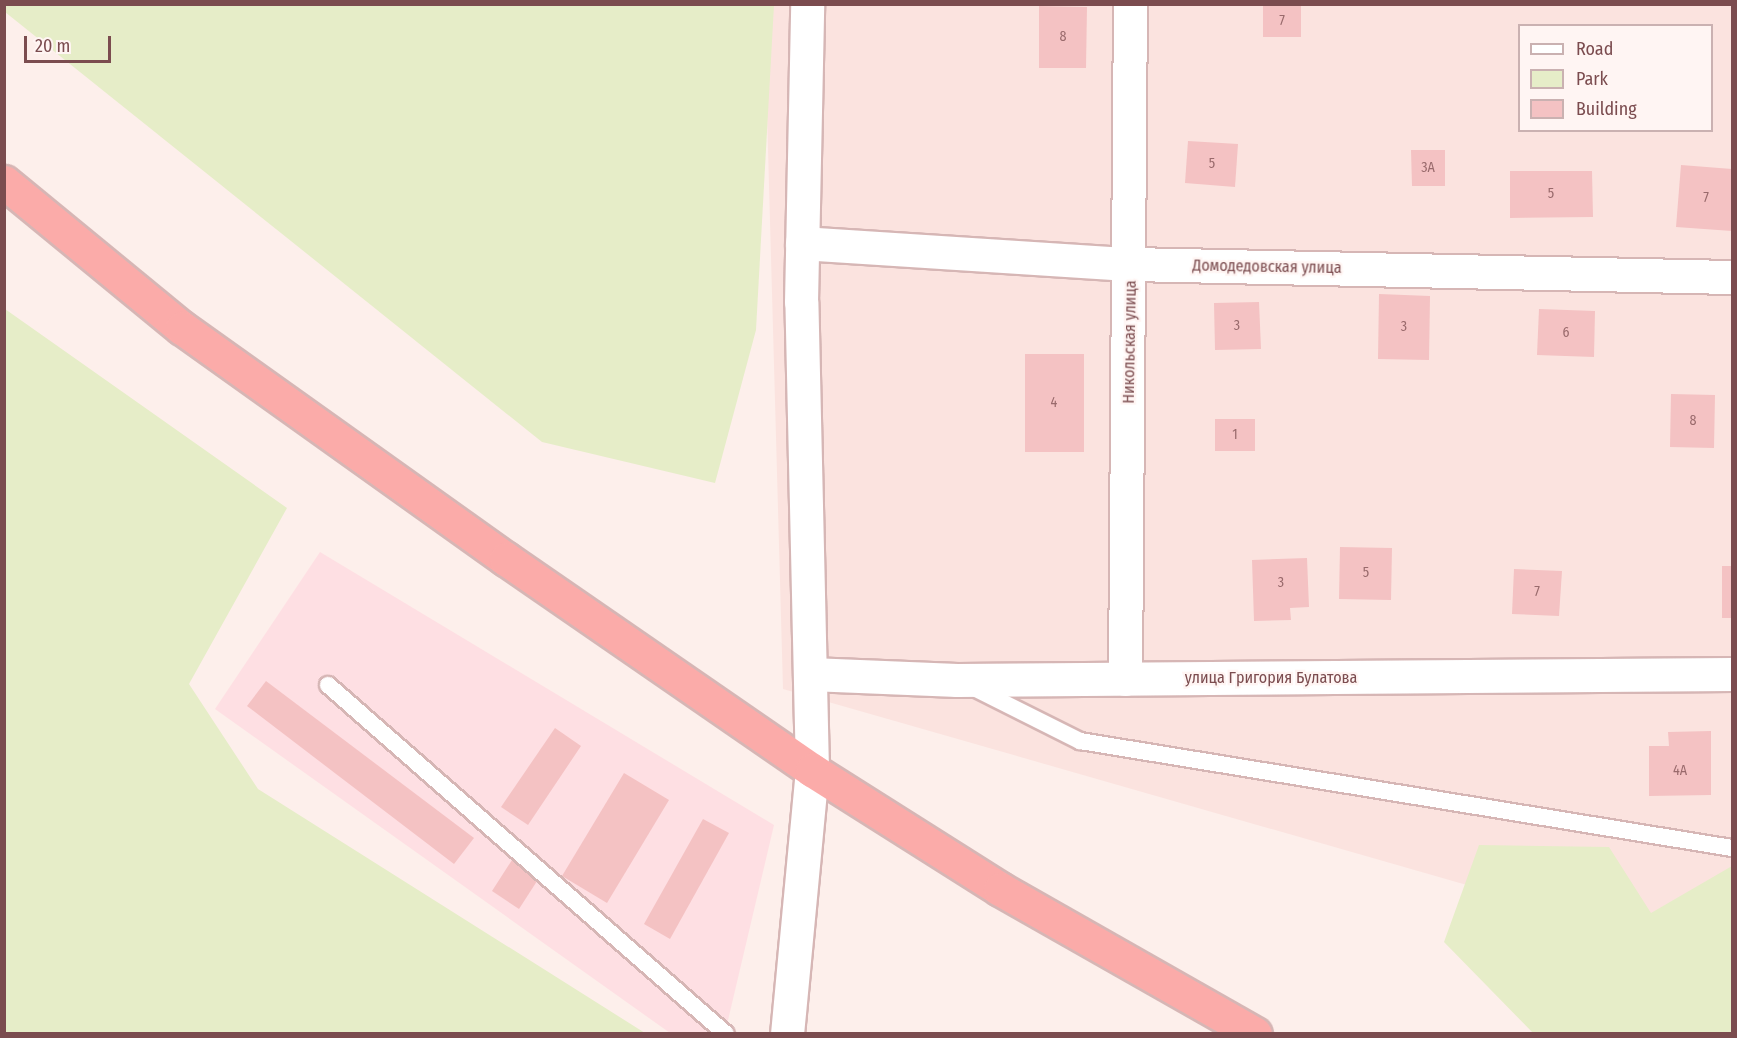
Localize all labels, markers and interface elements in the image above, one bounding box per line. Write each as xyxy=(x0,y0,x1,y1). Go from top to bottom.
house number: 7 xyxy=(1279,13,1285,29)
scale bar xyxy=(27,24,114,62)
legend xyxy=(1518,24,1713,132)
house number: 8 xyxy=(1060,29,1066,45)
text: 20 m xyxy=(35,35,70,57)
text: Road xyxy=(1576,38,1613,60)
text: Park xyxy=(1576,68,1608,90)
text: Building xyxy=(1576,98,1637,120)
house number: 5 xyxy=(1209,156,1215,172)
house number: 3А xyxy=(1421,160,1435,176)
house number: 5 xyxy=(1548,186,1554,202)
house number: 7 xyxy=(1703,190,1709,206)
street label: Домодедовская улица xyxy=(1192,256,1342,278)
street label: Никольская улица xyxy=(1119,280,1141,404)
house number: 3 xyxy=(1234,318,1240,334)
house number: 3 xyxy=(1401,319,1407,335)
house number: 6 xyxy=(1563,325,1569,341)
house number: 4 xyxy=(1051,395,1057,411)
house number: 8 xyxy=(1690,413,1696,429)
house number: 1 xyxy=(1232,427,1238,443)
house number: 5 xyxy=(1363,565,1369,581)
house number: 3 xyxy=(1278,575,1284,591)
house number: 7 xyxy=(1534,584,1540,600)
street label: улица Григория Булатова xyxy=(1185,668,1357,688)
house number: 4А xyxy=(1673,763,1687,779)

